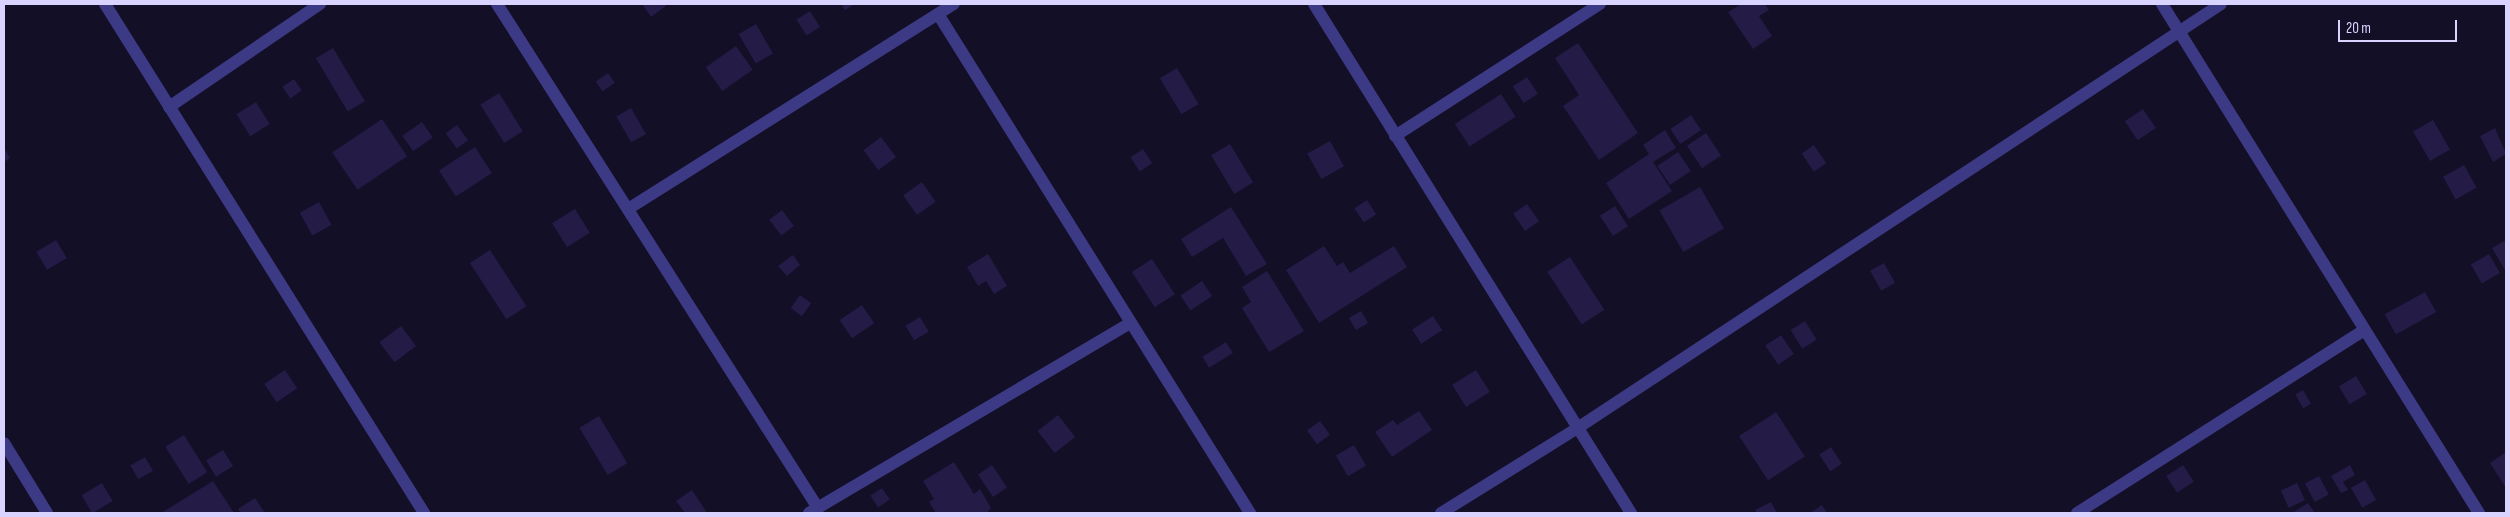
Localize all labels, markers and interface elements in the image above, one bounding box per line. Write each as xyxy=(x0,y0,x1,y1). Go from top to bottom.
scale bar xyxy=(2340,10,2459,42)
text: 20 m xyxy=(2346,19,2371,38)

